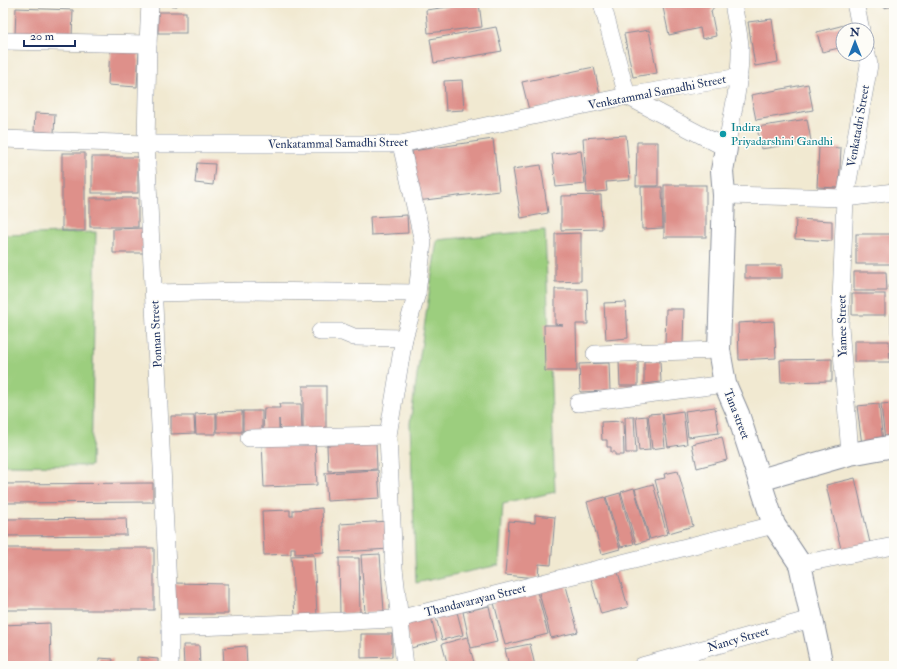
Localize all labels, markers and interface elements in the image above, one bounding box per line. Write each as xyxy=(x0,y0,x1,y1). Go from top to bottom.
scale bar xyxy=(24,22,75,48)
north arrow xyxy=(835,22,875,62)
text: N xyxy=(849,26,861,39)
text: 20 m xyxy=(30,29,55,44)
street label: Venkatammal Samadhi Street xyxy=(587,72,727,113)
street label: Venkatadri Street xyxy=(844,84,873,168)
place label: Indira Priyadarshini Gandhi xyxy=(731,120,833,149)
marker: Indira Priyadarshini Gandhi xyxy=(718,129,728,139)
street label: Venkatammal Samadhi Street xyxy=(268,135,408,152)
street label: Yamee Street xyxy=(834,294,851,358)
street label: Ponnan Street xyxy=(147,300,166,368)
street label: Tana street xyxy=(720,387,753,441)
street label: Thandavarayan Street xyxy=(423,581,528,620)
street label: Nancy Street xyxy=(706,624,771,655)

